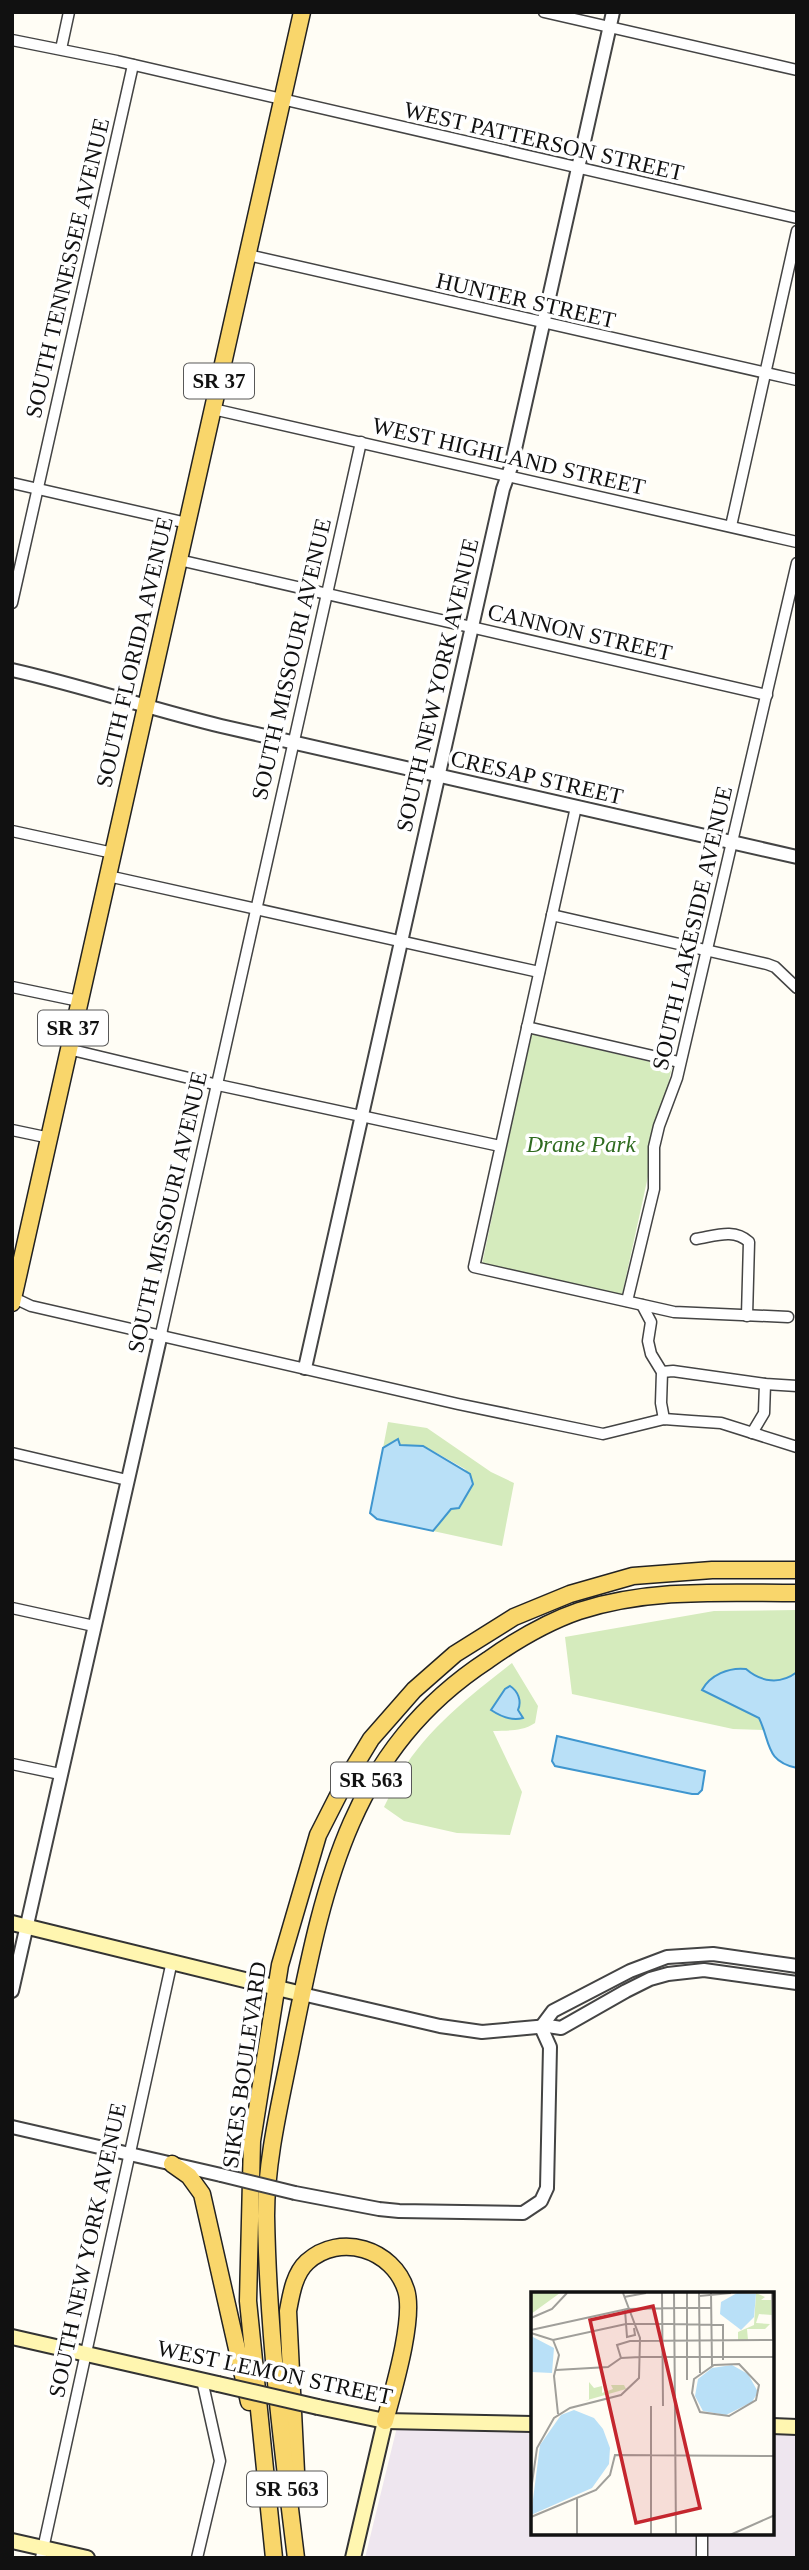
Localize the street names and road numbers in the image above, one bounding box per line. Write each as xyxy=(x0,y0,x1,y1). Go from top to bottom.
street label: WEST PATTERSON STREET xyxy=(402,97,686,186)
street label: SOUTH TENNESSEE AVENUE xyxy=(21,116,114,421)
street label: HUNTER STREET xyxy=(434,268,618,333)
road number: SR 37 xyxy=(184,364,254,398)
street label: WEST HIGHLAND STREET xyxy=(370,413,648,500)
street label: SOUTH FLORIDA AVENUE xyxy=(91,514,178,790)
street label: SOUTH MISSOURI AVENUE xyxy=(247,516,336,802)
street label: SOUTH NEW YORK AVENUE xyxy=(392,536,483,834)
street label: CANNON STREET xyxy=(485,599,675,666)
street label: CRESAP STREET xyxy=(448,745,626,809)
street label: SOUTH LAKESIDE AVENUE xyxy=(648,784,737,1073)
road number: SR 37 xyxy=(38,1010,108,1046)
street label: SOUTH MISSOURI AVENUE xyxy=(123,1069,212,1355)
road number: SR 563 xyxy=(331,1762,411,1798)
street label: SIKES BOULEVARD xyxy=(218,1960,271,2170)
street label: SOUTH NEW YORK AVENUE xyxy=(44,2101,131,2400)
street label: WEST LEMON STREET xyxy=(155,2335,395,2410)
road number: SR 563 xyxy=(247,2472,327,2506)

